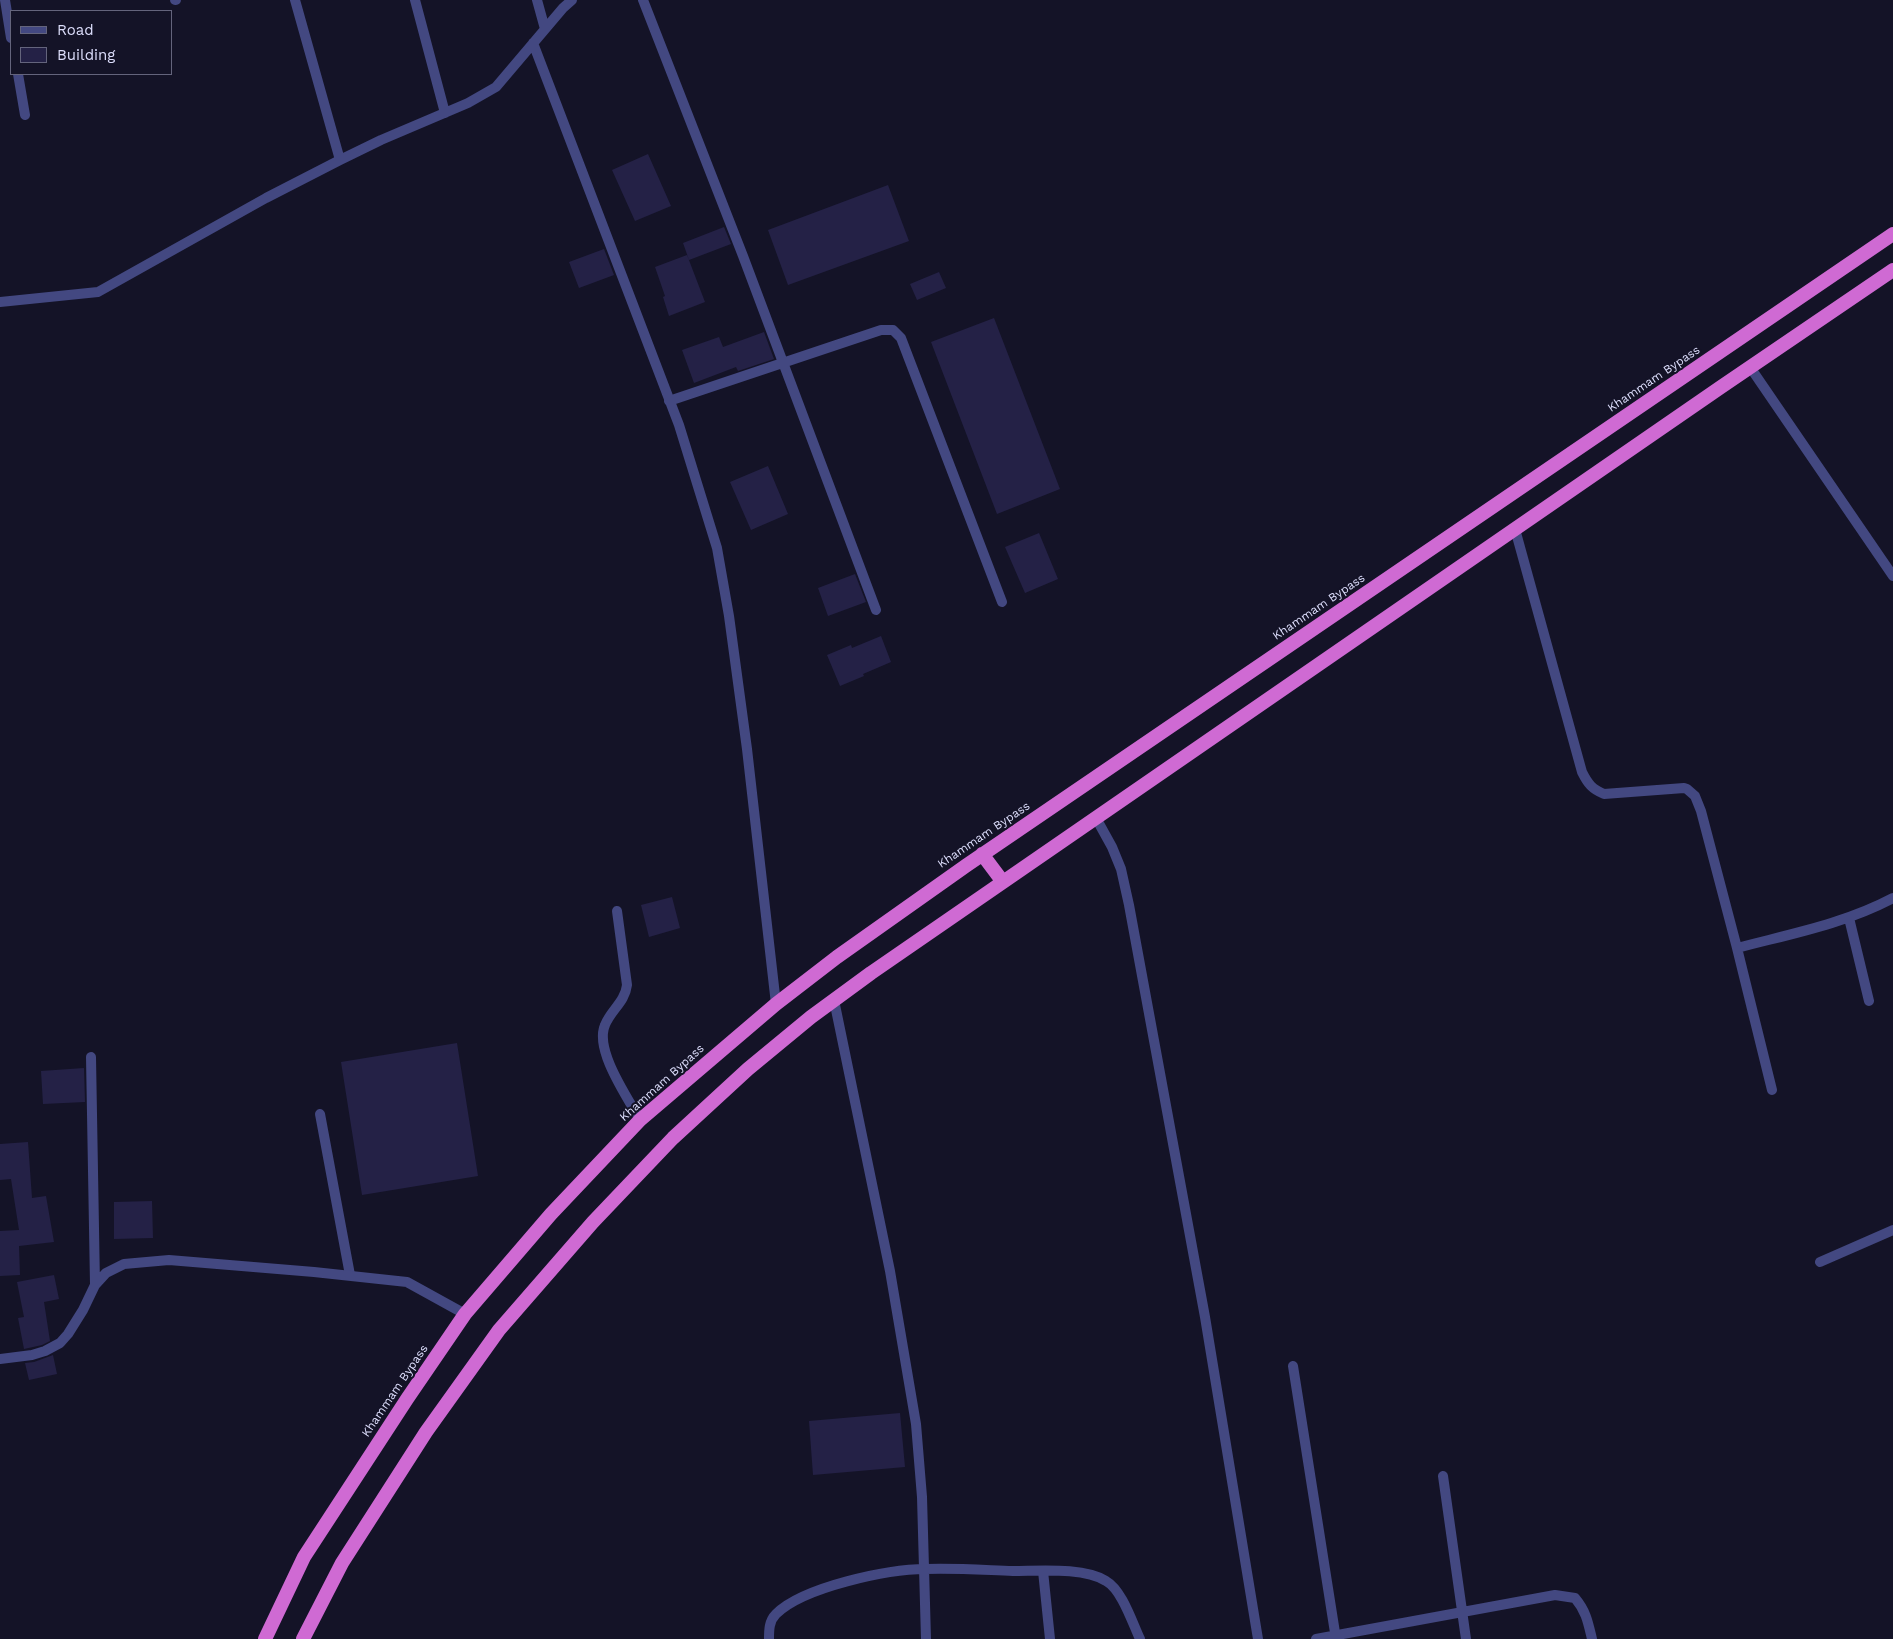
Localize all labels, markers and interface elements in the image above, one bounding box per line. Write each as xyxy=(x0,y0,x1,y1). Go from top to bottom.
legend xyxy=(10,10,172,75)
text: Road xyxy=(57,21,94,39)
text: Building xyxy=(57,46,115,64)
street label: Khammam Bypass xyxy=(1605,343,1703,415)
street label: Khammam Bypass xyxy=(1270,571,1368,643)
street label: Khammam Bypass xyxy=(935,799,1033,871)
street label: Khammam Bypass xyxy=(617,1041,707,1125)
street label: Khammam Bypass xyxy=(359,1342,431,1440)

